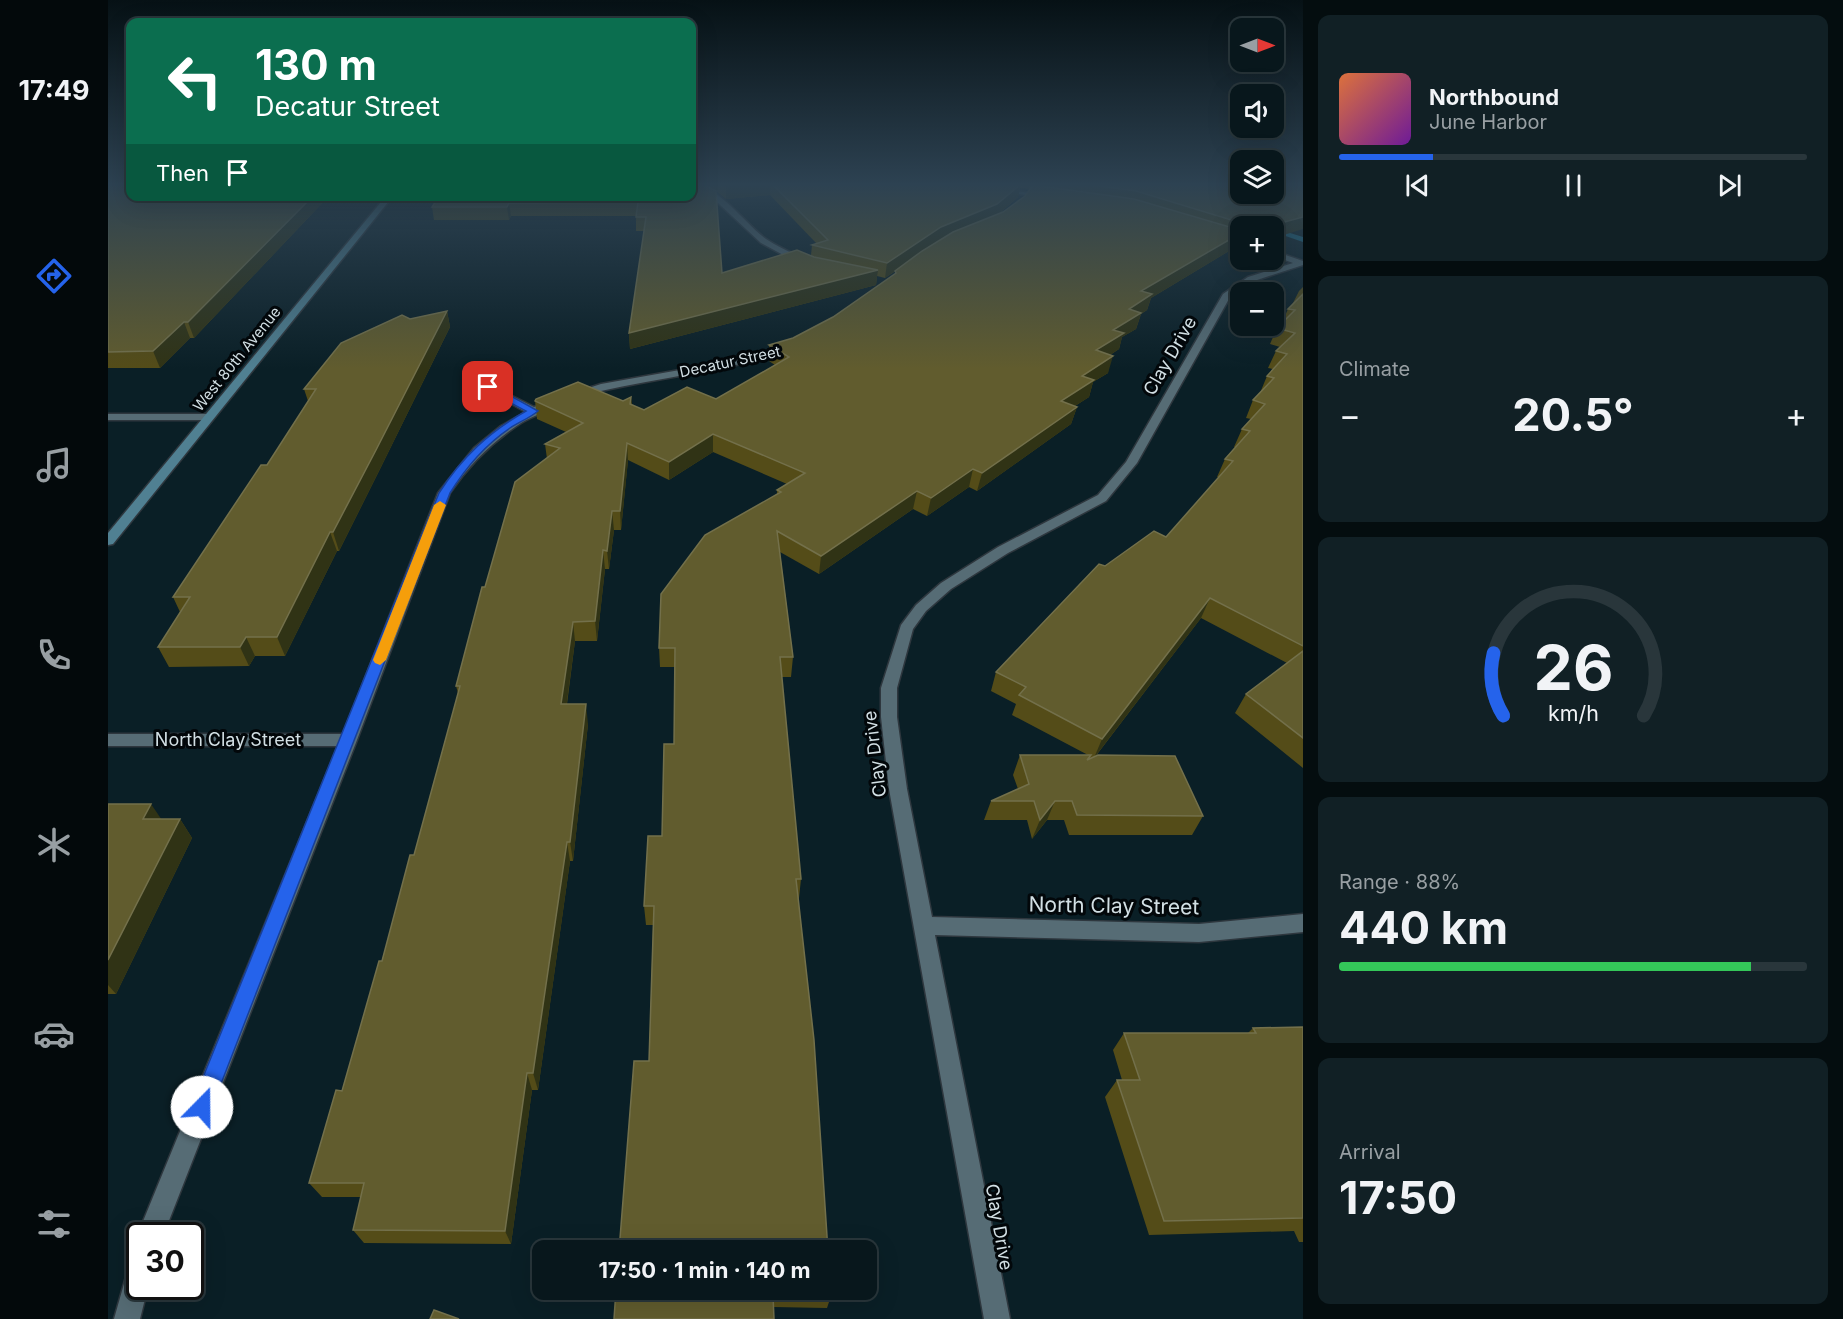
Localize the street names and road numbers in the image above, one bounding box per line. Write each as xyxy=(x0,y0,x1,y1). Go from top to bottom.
street label: West 80th Avenue xyxy=(188,302,285,415)
street label: Clay Drive xyxy=(1139,313,1200,399)
street label: Decatur Street xyxy=(678,342,782,381)
street label: Clay Drive xyxy=(859,710,890,799)
street label: North Clay Street xyxy=(155,729,301,750)
street label: North Clay Street xyxy=(1028,892,1200,919)
street label: Clay Drive xyxy=(982,1182,1017,1272)

